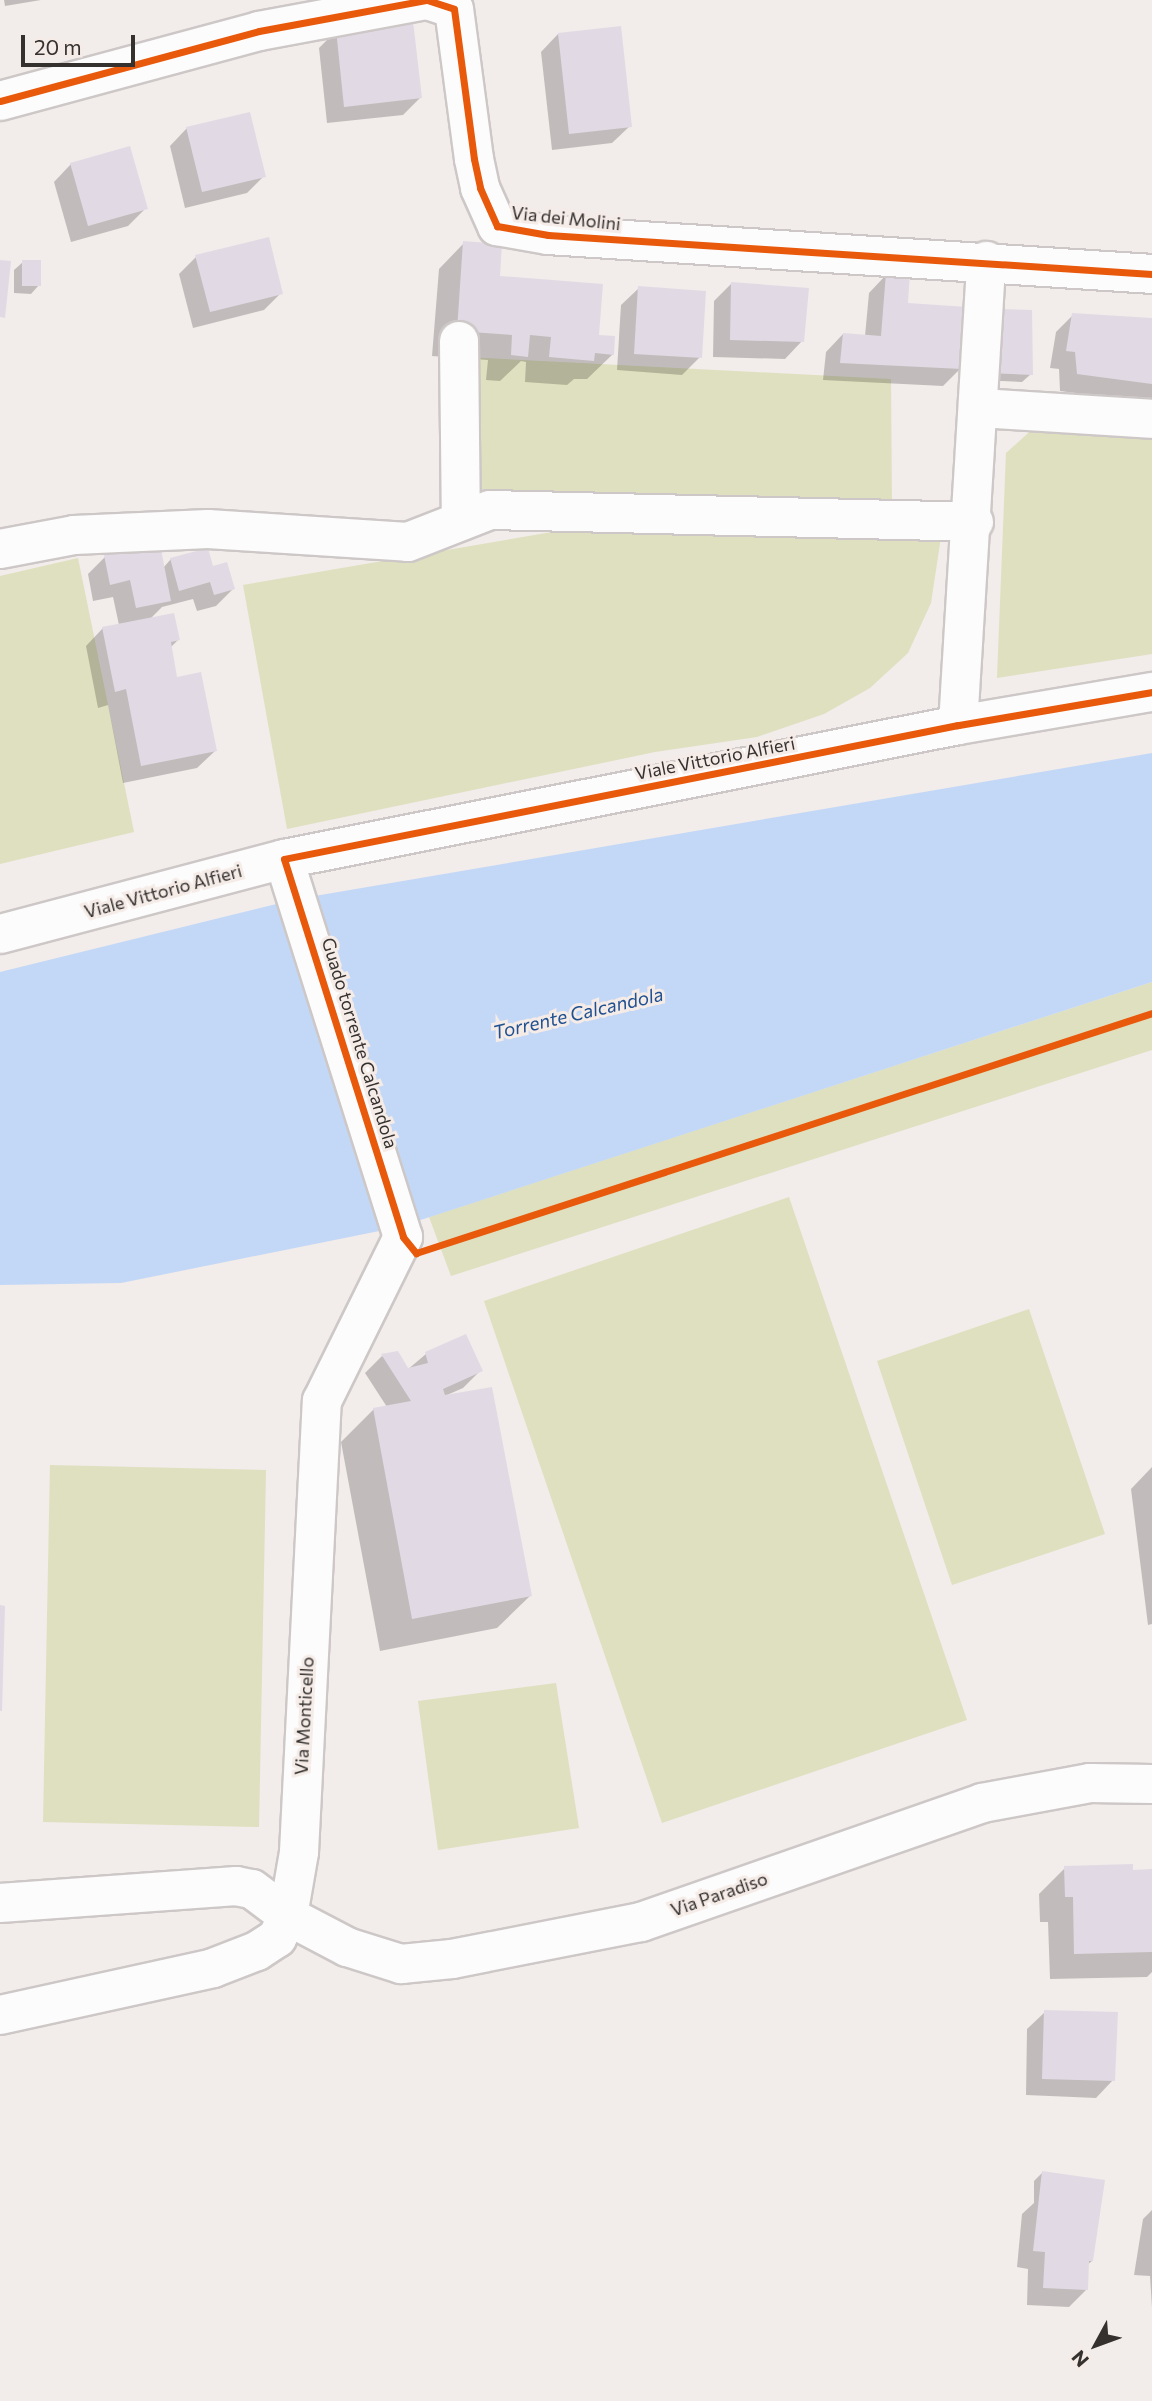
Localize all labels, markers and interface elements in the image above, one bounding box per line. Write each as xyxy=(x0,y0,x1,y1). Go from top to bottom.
scale bar xyxy=(24,21,138,65)
text: 20 m xyxy=(34,34,82,59)
street label: Via dei Molini xyxy=(510,202,622,234)
street label: Viale Vittorio Alfieri xyxy=(633,732,797,784)
street label: Viale Vittorio Alfieri xyxy=(82,860,244,922)
street label: Guado torrente Calcandola xyxy=(318,935,402,1151)
water label: Torrente Calcandola xyxy=(491,982,665,1044)
street label: Via Monticello xyxy=(290,1656,318,1776)
street label: Via Paradiso xyxy=(668,1867,770,1921)
north arrow xyxy=(1061,2310,1131,2380)
text: N xyxy=(1066,2346,1093,2372)

